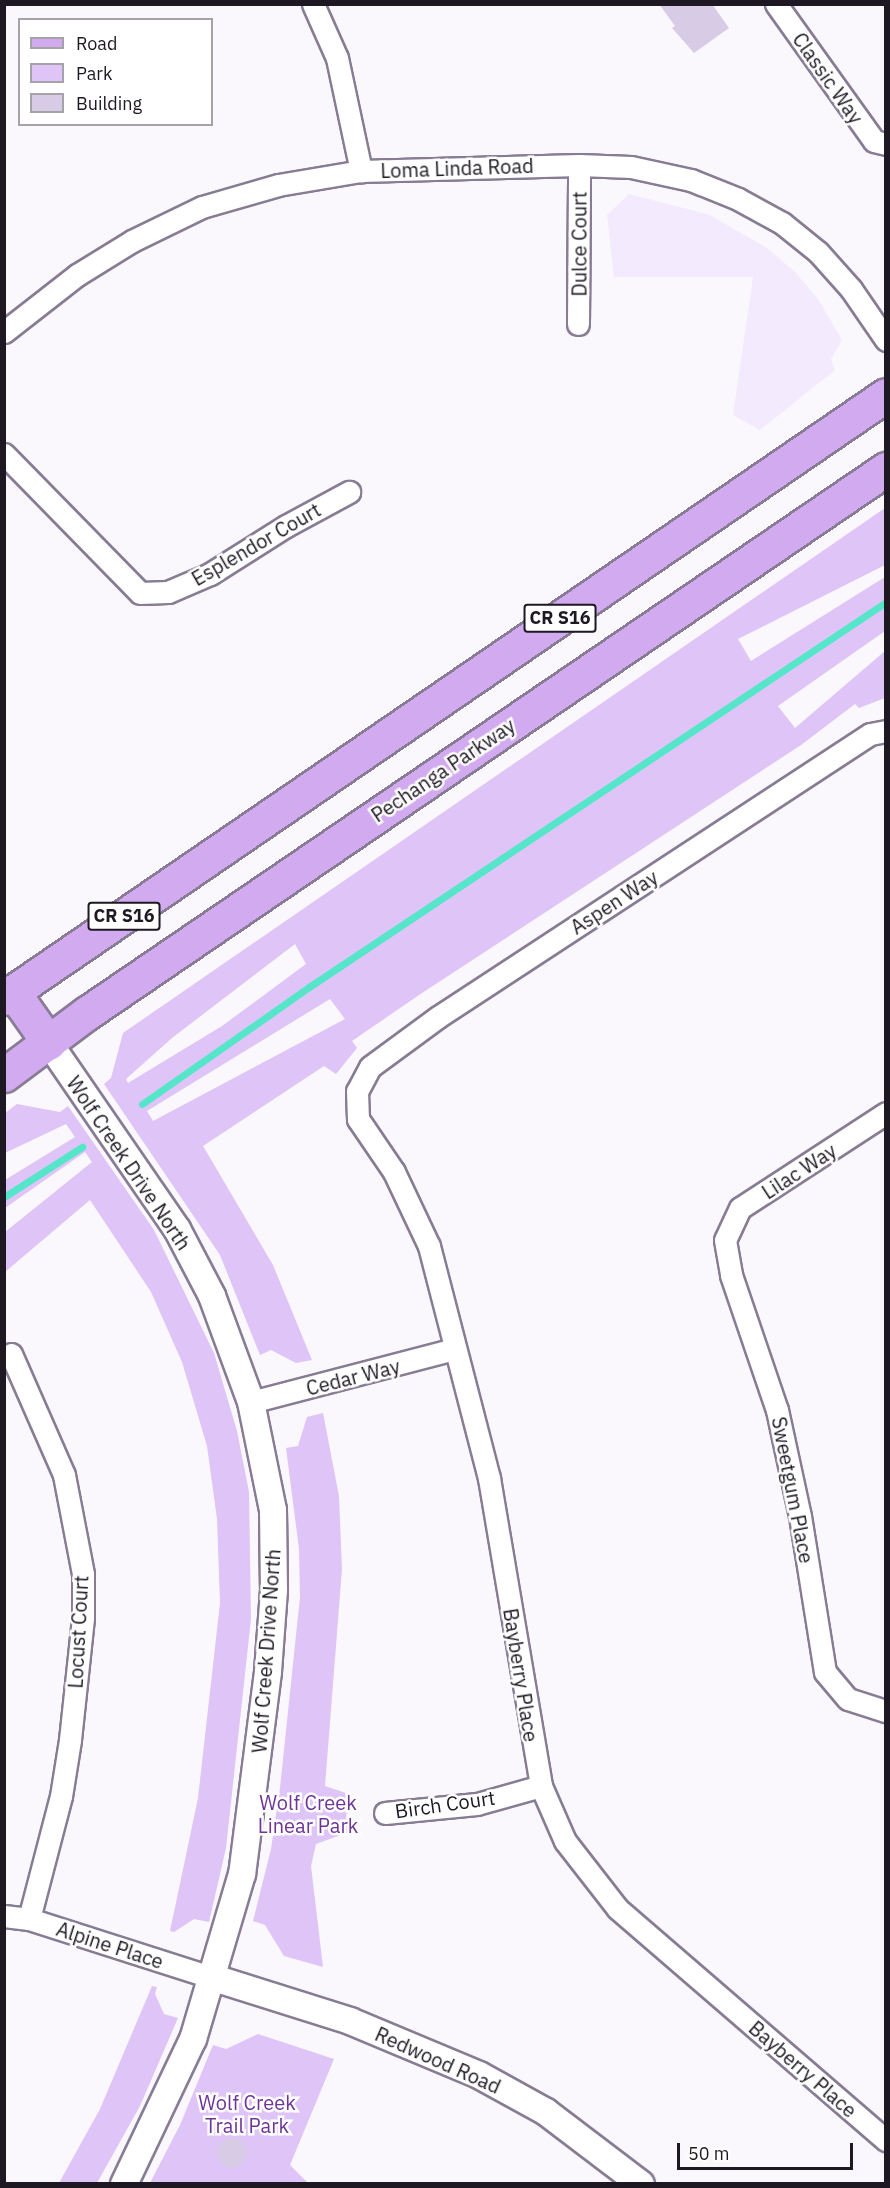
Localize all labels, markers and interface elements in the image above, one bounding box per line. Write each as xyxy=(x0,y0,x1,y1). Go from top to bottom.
legend xyxy=(18,18,213,126)
street label: Classic Way xyxy=(788,28,868,128)
text: Road xyxy=(76,32,117,55)
text: Park xyxy=(76,62,112,85)
text: Building xyxy=(76,92,142,115)
street label: Loma Linda Road xyxy=(380,153,534,183)
street label: Dulce Court xyxy=(567,191,591,297)
street label: Esplendor Court xyxy=(187,497,325,591)
road number: CR S16 xyxy=(522,603,598,633)
street label: Pechanga Parkway xyxy=(367,713,519,827)
street label: Aspen Way xyxy=(566,865,662,939)
road number: CR S16 xyxy=(86,901,162,931)
street label: Wolf Creek Drive North xyxy=(62,1072,196,1254)
street label: Lilac Way xyxy=(757,1138,841,1204)
street label: Cedar Way xyxy=(304,1354,402,1400)
street label: Sweetgum Place xyxy=(767,1415,819,1565)
street label: Wolf Creek Drive North xyxy=(247,1548,285,1754)
street label: Locust Court xyxy=(63,1575,93,1689)
street label: Bayberry Place xyxy=(499,1606,543,1744)
street label: Birch Court xyxy=(393,1785,497,1823)
park label: Wolf Creek Linear Park xyxy=(258,1790,358,1837)
street label: Alpine Place xyxy=(53,1916,167,1974)
street label: Bayberry Place xyxy=(744,2016,862,2122)
street label: Redwood Road xyxy=(371,2022,505,2098)
park label: Wolf Creek Trail Park xyxy=(198,2091,296,2138)
scale bar xyxy=(680,2131,856,2169)
text: 50 m xyxy=(688,2142,730,2165)

